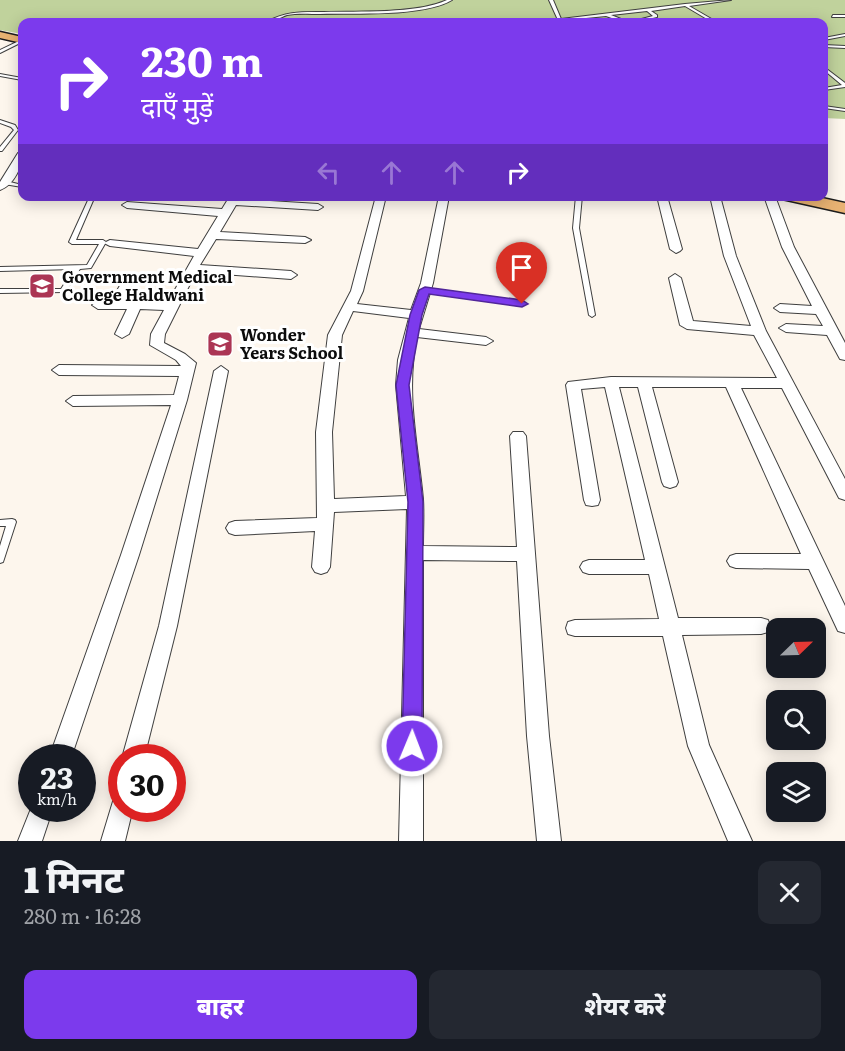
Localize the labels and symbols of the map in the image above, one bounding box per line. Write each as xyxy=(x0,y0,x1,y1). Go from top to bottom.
pin xyxy=(496,242,547,304)
place label: Government Medical College Haldwani xyxy=(62,264,233,306)
school or university icon: Government Medical College Haldwani xyxy=(27,271,57,301)
place label: Wonder Years School xyxy=(240,322,343,364)
school or university icon: Wonder Years School xyxy=(205,329,235,359)
north arrow xyxy=(766,618,826,678)
position arrow xyxy=(380,714,444,778)
speed limit sign: 30 xyxy=(108,744,186,822)

